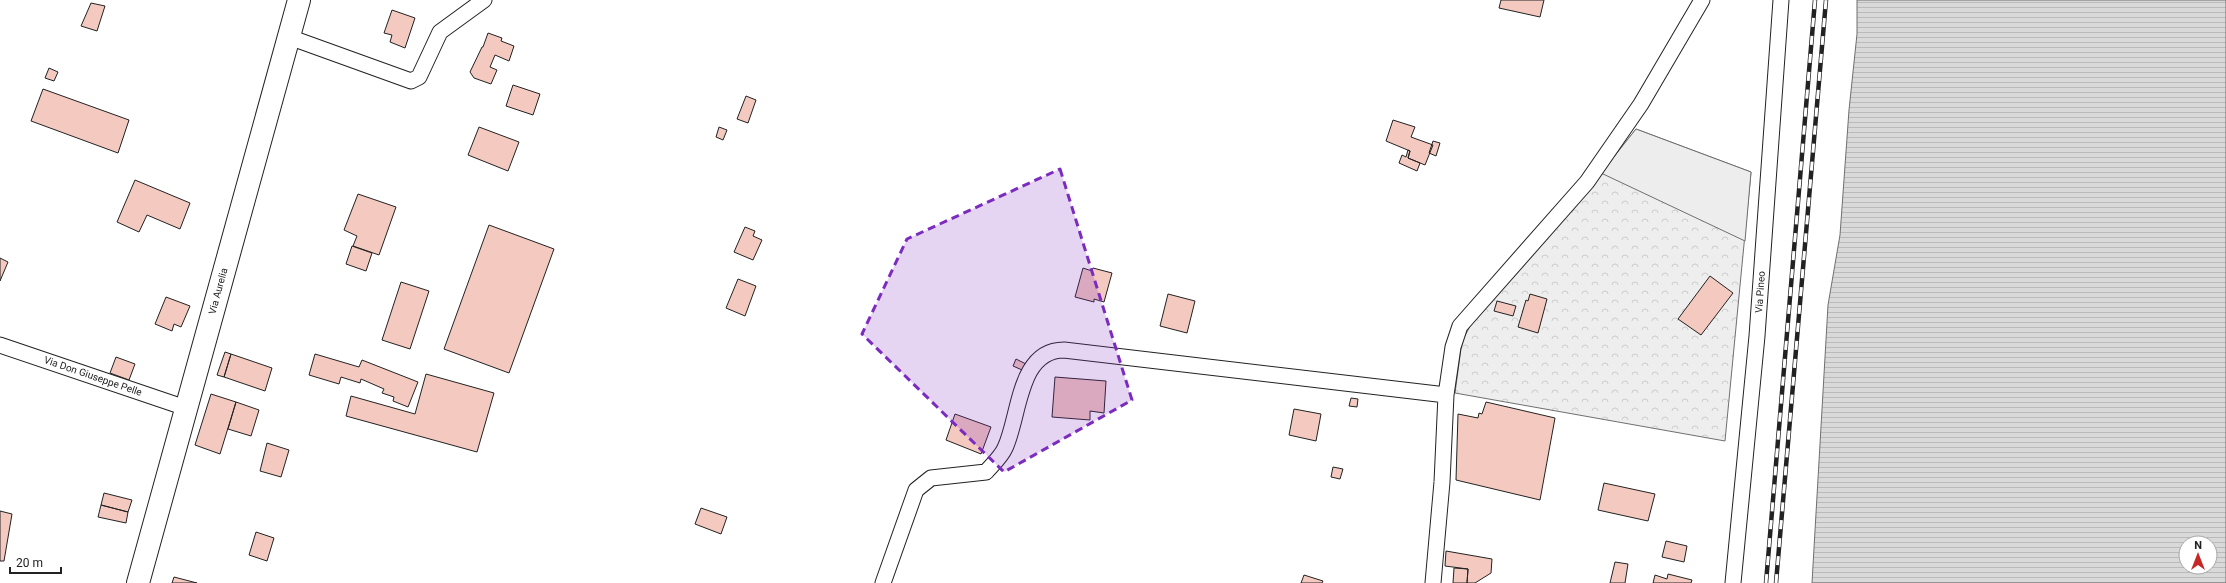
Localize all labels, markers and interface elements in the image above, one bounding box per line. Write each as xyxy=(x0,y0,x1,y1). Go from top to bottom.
street label: Via Aurelia xyxy=(207,267,229,315)
street label: Via Pineo xyxy=(1753,270,1767,313)
street label: Via Don Giuseppe Pelle xyxy=(43,354,143,398)
north arrow xyxy=(2178,535,2218,575)
text: N xyxy=(2194,539,2202,552)
scale bar xyxy=(10,549,61,575)
text: 20 m xyxy=(16,556,43,570)

